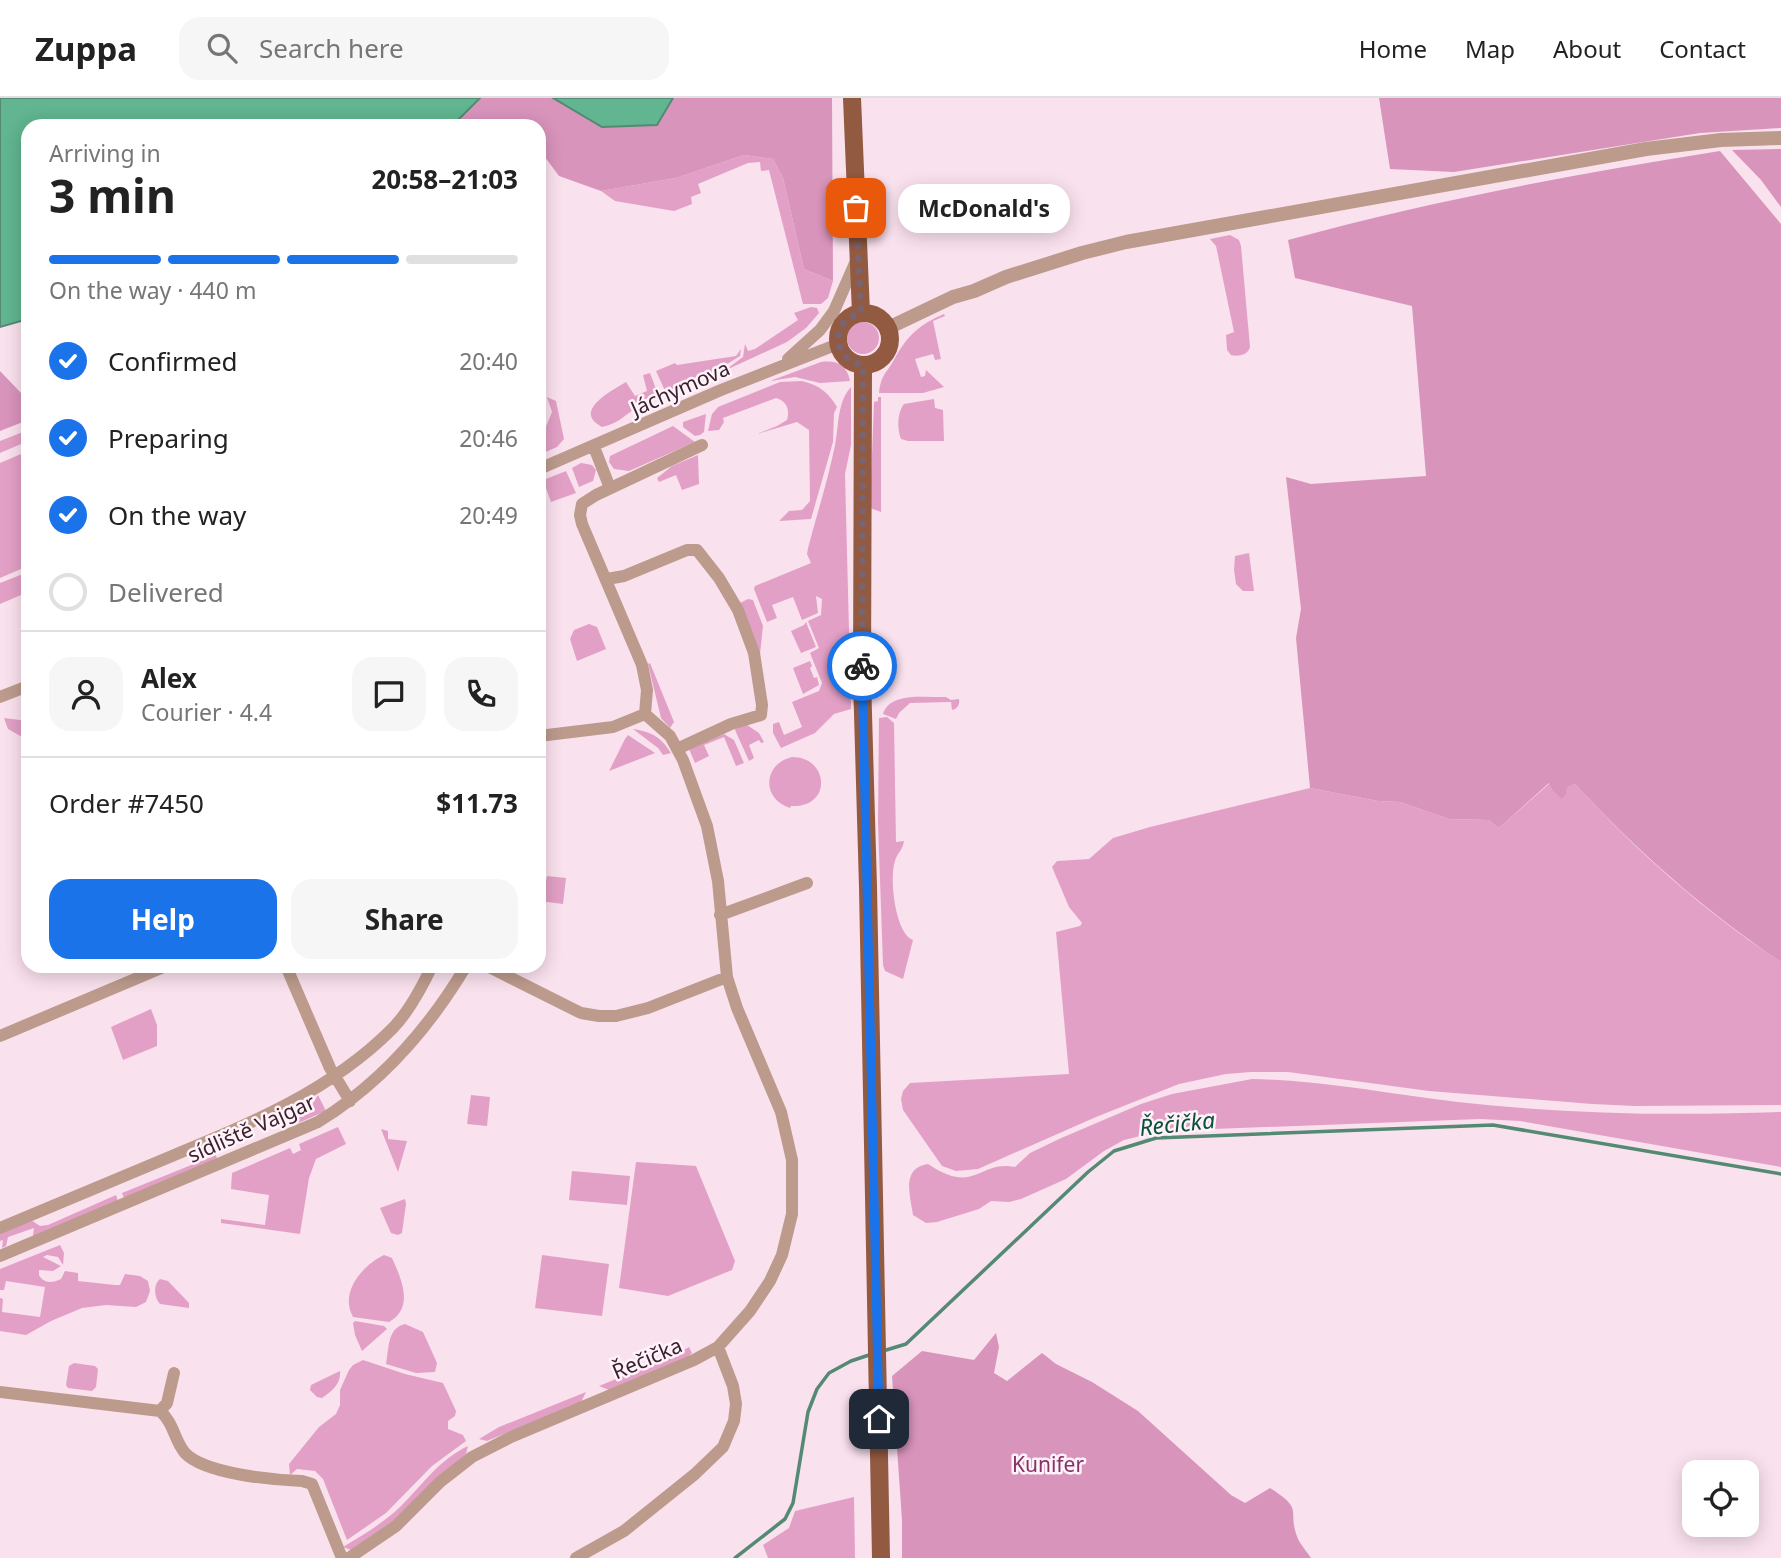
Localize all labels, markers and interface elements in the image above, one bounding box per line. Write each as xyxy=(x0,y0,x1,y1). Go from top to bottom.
search box xyxy=(179,17,669,80)
text: Zuppa xyxy=(35,26,137,71)
icon: search xyxy=(203,29,241,67)
text: Search here xyxy=(259,30,404,66)
text: Home xyxy=(1359,32,1427,65)
text: Map xyxy=(1465,32,1515,65)
text: About xyxy=(1553,32,1621,65)
text: Contact xyxy=(1659,32,1746,65)
text: Arriving in xyxy=(49,137,161,169)
text: 20:58–21:03 xyxy=(371,161,518,197)
text: 3 min xyxy=(49,164,176,226)
pin xyxy=(826,178,886,238)
callout: McDonald's xyxy=(898,184,1070,232)
icon: bag xyxy=(837,189,875,227)
text: McDonald's xyxy=(918,192,1050,224)
text: On the way · 440 m xyxy=(49,274,256,306)
icon: check xyxy=(49,342,87,380)
text: Confirmed xyxy=(108,343,238,379)
text: 20:40 xyxy=(459,345,518,377)
street label: Jáchymova xyxy=(624,354,734,423)
icon: check xyxy=(49,419,87,457)
text: Preparing xyxy=(108,420,229,456)
text: 20:46 xyxy=(459,422,518,454)
icon: check xyxy=(49,496,87,534)
text: On the way xyxy=(108,497,246,533)
text: 20:49 xyxy=(459,499,518,531)
text: Delivered xyxy=(108,574,224,610)
courier xyxy=(827,631,897,701)
icon: bike xyxy=(843,647,881,685)
button: person xyxy=(49,657,123,731)
button: chat xyxy=(352,657,426,731)
button: phone xyxy=(444,657,518,731)
text: Alex xyxy=(141,660,197,696)
text: Courier · 4.4 xyxy=(141,696,272,728)
text: Order #7450 xyxy=(49,785,204,821)
text: $11.73 xyxy=(436,785,518,821)
button: Help xyxy=(49,879,277,959)
button: Share xyxy=(291,879,518,959)
street label: sídliště Vajgar xyxy=(183,1087,320,1169)
water label: Řečička xyxy=(1138,1103,1216,1143)
street label: Řečička xyxy=(608,1331,686,1385)
pin xyxy=(849,1389,909,1449)
icon: home xyxy=(860,1400,898,1438)
park label: Kunifer xyxy=(1012,1450,1084,1478)
map controls xyxy=(1682,1460,1759,1537)
button: locate xyxy=(1682,1460,1759,1537)

